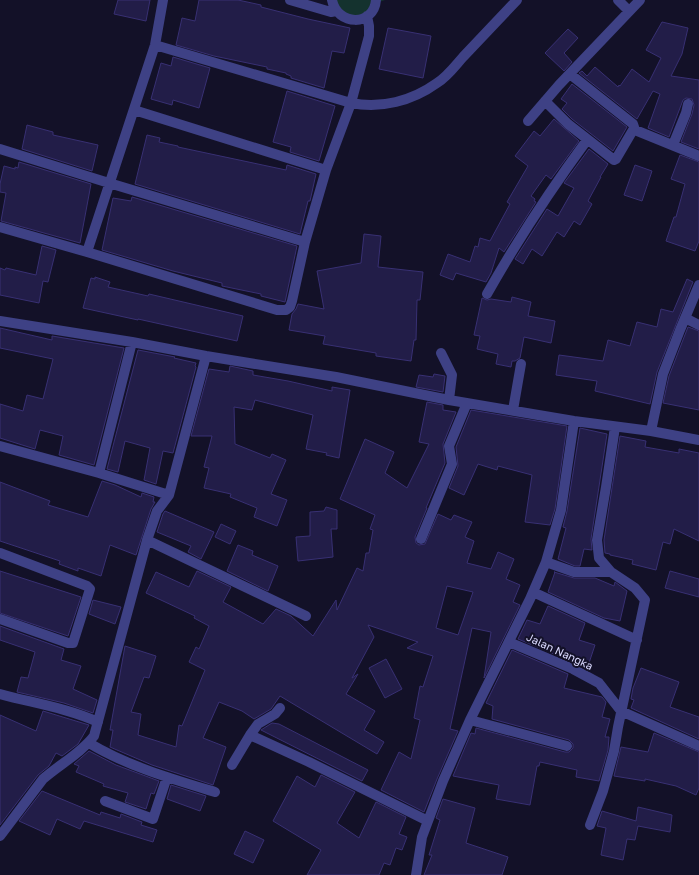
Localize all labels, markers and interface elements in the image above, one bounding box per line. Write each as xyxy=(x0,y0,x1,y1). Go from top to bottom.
street label: Jalan Nangka xyxy=(525,630,595,672)

